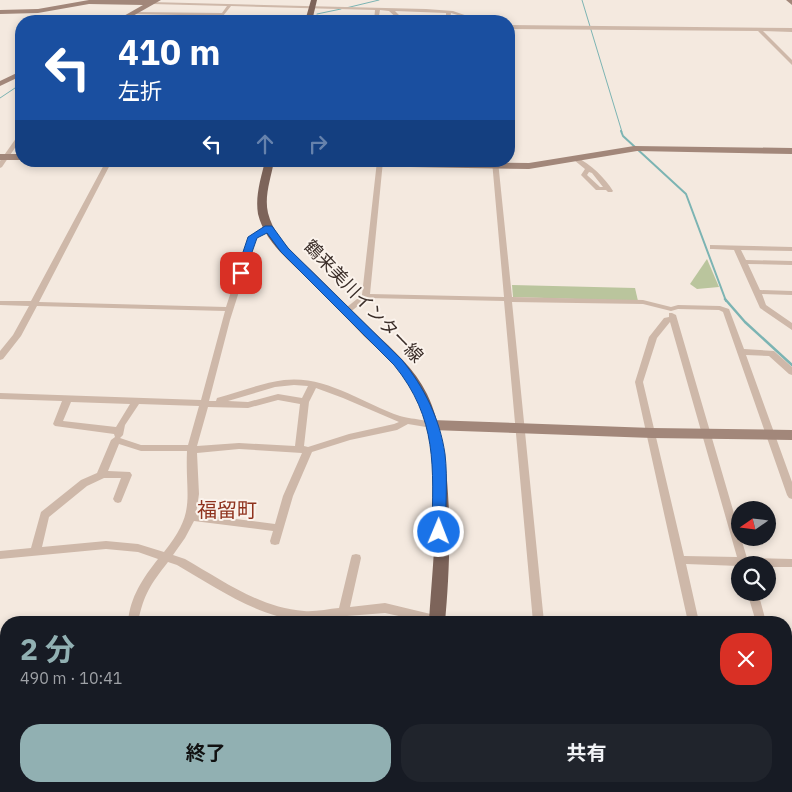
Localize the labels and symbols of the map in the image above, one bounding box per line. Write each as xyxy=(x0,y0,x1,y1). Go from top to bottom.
street label: 鶴来美川インター線 xyxy=(299,235,429,367)
pin xyxy=(220,252,262,294)
district label: 福留町 xyxy=(197,496,257,523)
north arrow xyxy=(731,501,776,546)
position arrow xyxy=(412,505,464,557)

